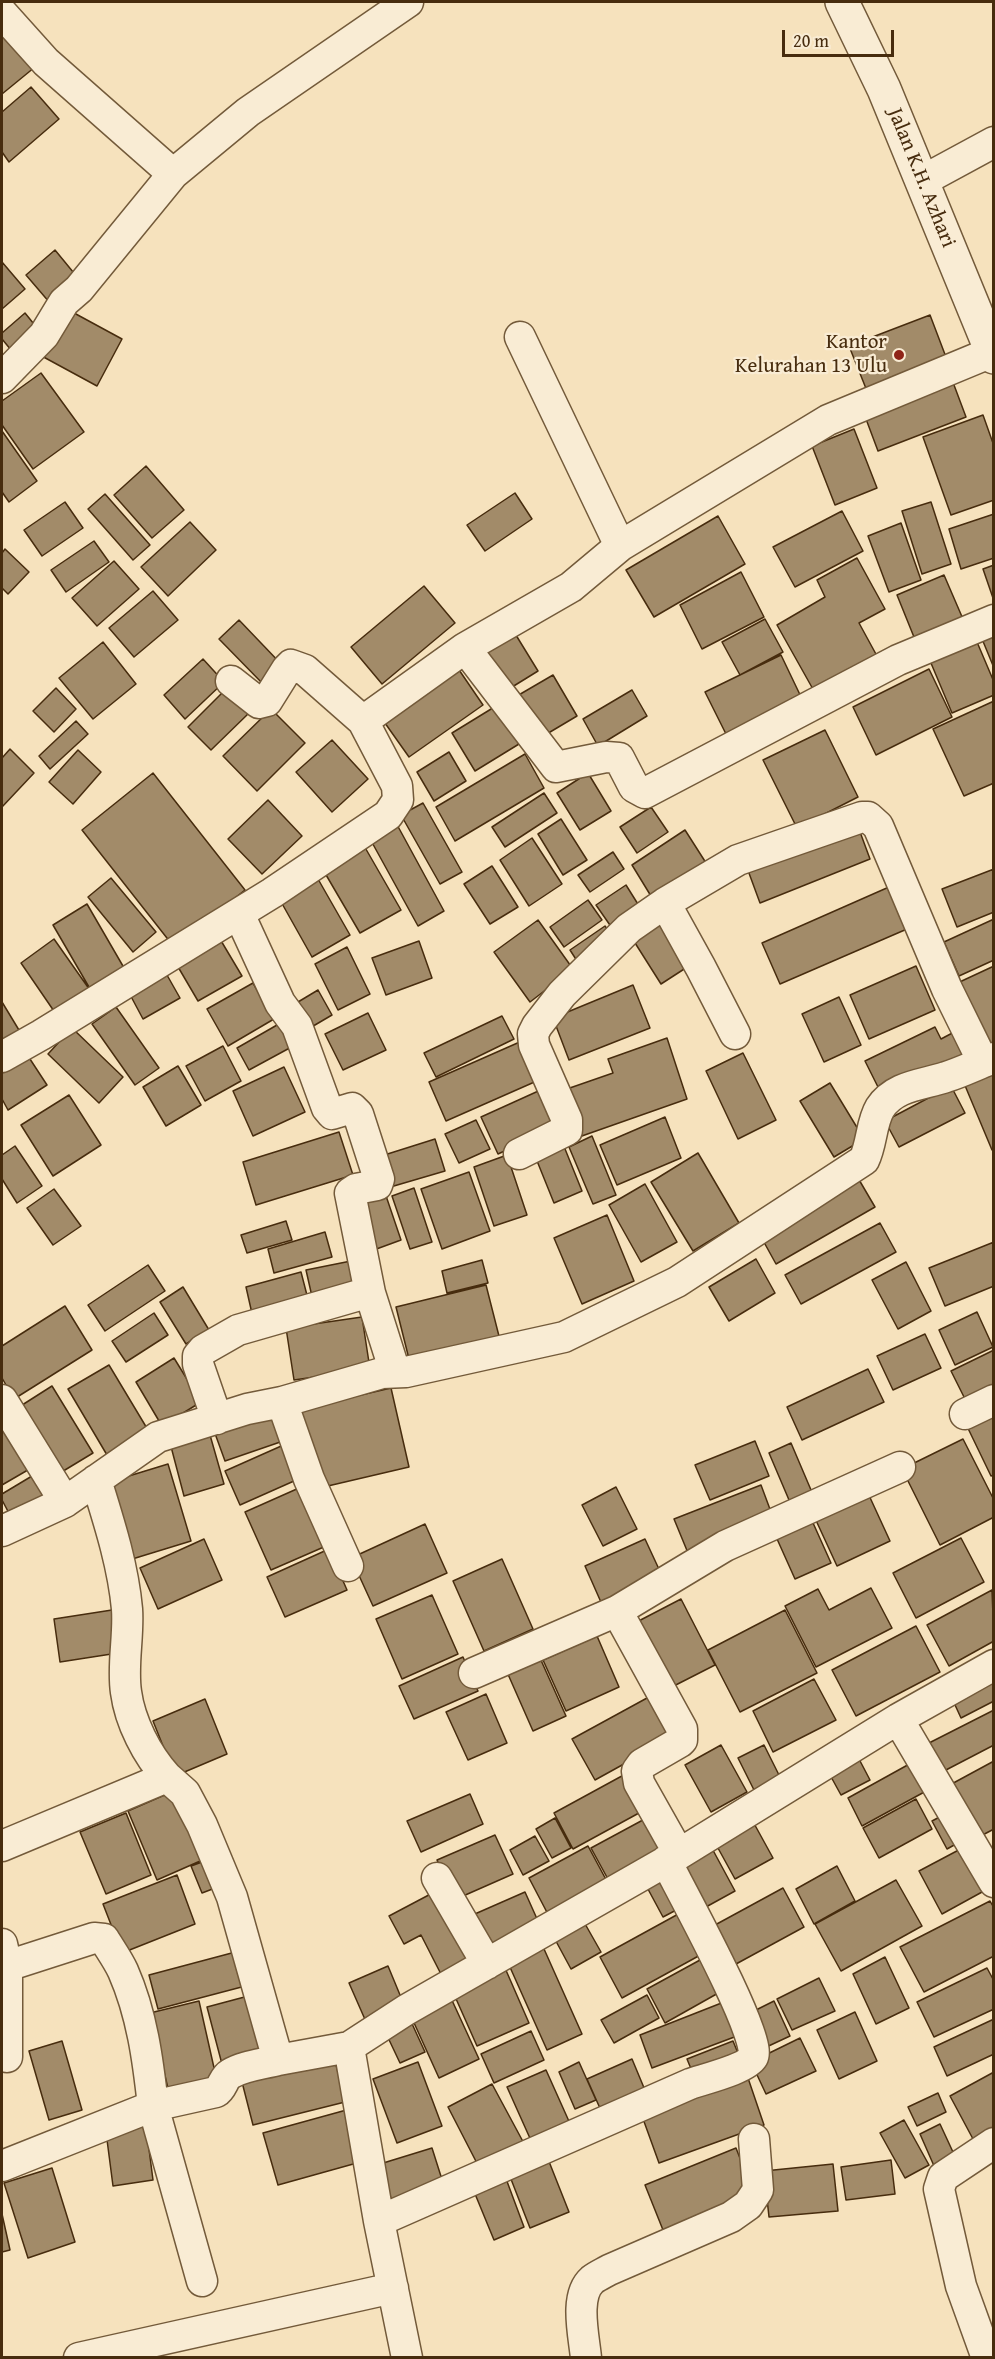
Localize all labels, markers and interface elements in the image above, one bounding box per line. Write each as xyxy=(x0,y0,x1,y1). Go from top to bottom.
scale bar xyxy=(785,18,898,56)
text: 20 m xyxy=(793,27,829,54)
street label: Jalan K.H. Azhari xyxy=(882,105,960,251)
place label: Kantor Kelurahan 13 Ulu xyxy=(735,330,887,380)
marker: Kantor Kelurahan 13 Ulu xyxy=(892,348,906,362)

